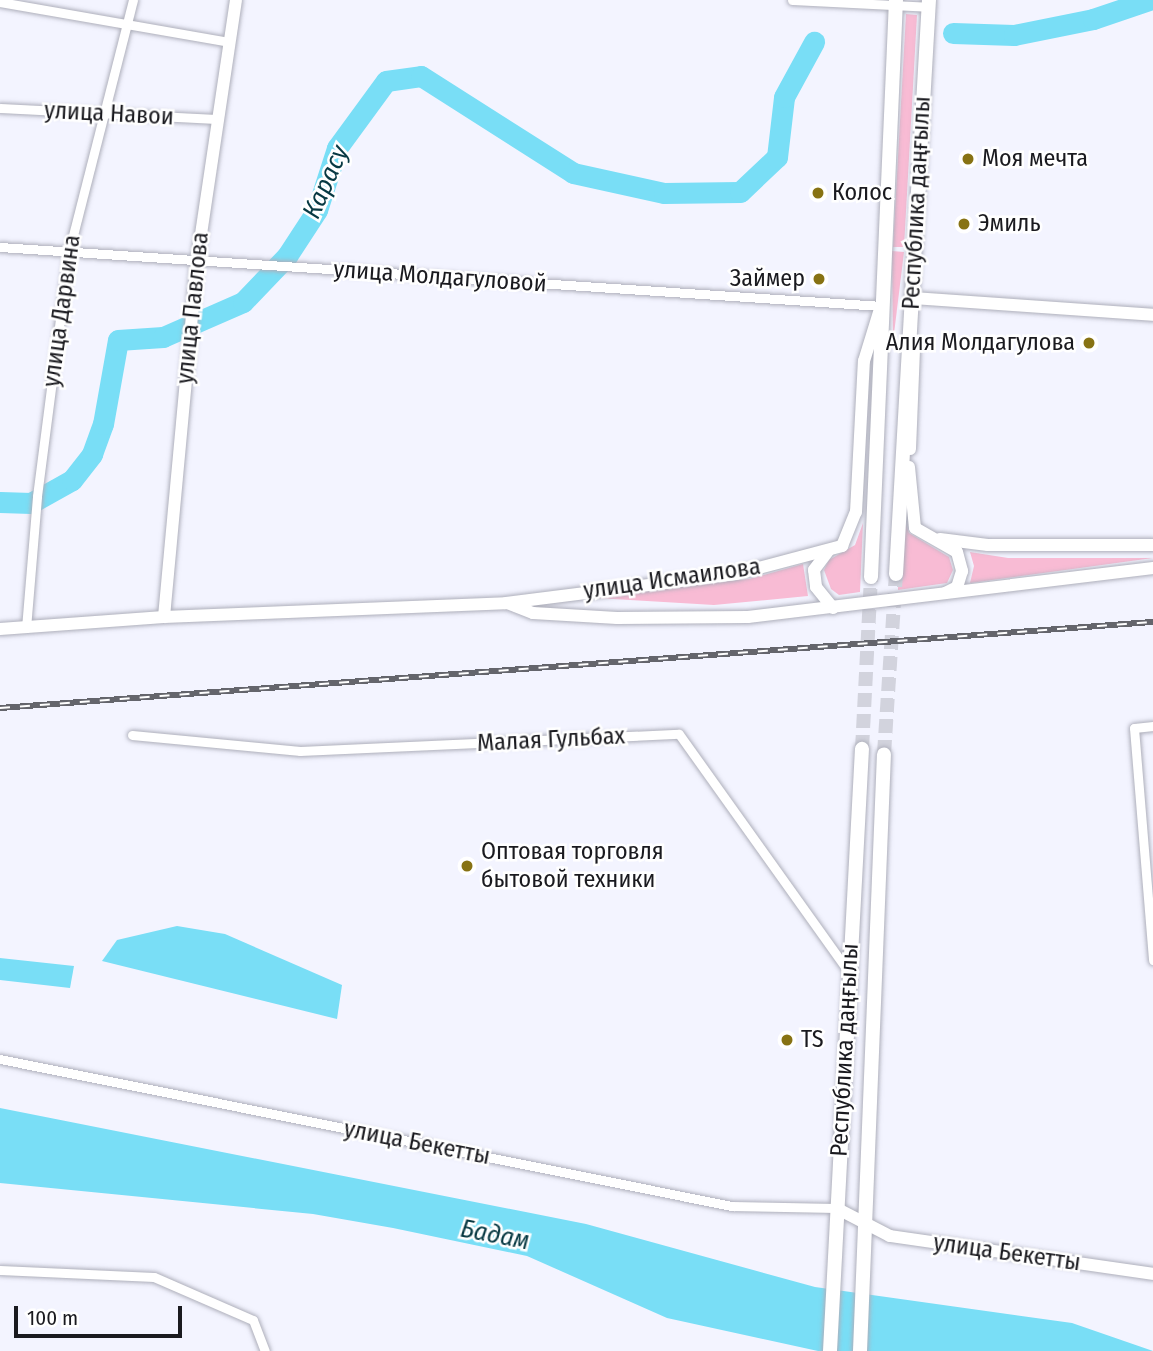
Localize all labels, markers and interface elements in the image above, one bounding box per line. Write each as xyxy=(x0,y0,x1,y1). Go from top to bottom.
street label: улица Навои xyxy=(44,96,174,132)
street label: Республика даңғылы xyxy=(897,96,937,310)
water label: Карасу xyxy=(296,140,356,224)
place label: Моя мечта xyxy=(982,145,1088,173)
marker: Моя мечта xyxy=(960,151,976,167)
place label: Колос xyxy=(832,179,892,207)
marker: Колос xyxy=(810,185,826,201)
place label: Эмиль xyxy=(978,210,1041,238)
marker: Эмиль xyxy=(956,216,972,232)
street label: улица Павлова xyxy=(171,231,215,385)
street label: улица Дарвина xyxy=(37,233,87,389)
street label: улица Молдагуловой xyxy=(332,255,548,299)
place label: Займер xyxy=(730,265,805,293)
marker: Займер xyxy=(811,271,827,287)
place label: Алия Молдагулова xyxy=(886,329,1075,357)
marker: Алия Молдагулова xyxy=(1081,335,1097,351)
street label: улица Исмаилова xyxy=(582,552,762,606)
street label: Малая Гульбах xyxy=(476,722,626,758)
place label: Оптовая торговля бытовой техники xyxy=(481,838,664,894)
marker: Оптовая торговля бытовой техники xyxy=(459,858,475,874)
street label: Республика даңғылы xyxy=(825,943,865,1157)
place label: TS xyxy=(801,1026,824,1054)
marker: TS xyxy=(779,1032,795,1048)
street label: улица Бекетты xyxy=(341,1115,493,1171)
water label: Бадам xyxy=(458,1213,532,1257)
street label: улица Бекетты xyxy=(932,1228,1082,1278)
scale bar xyxy=(18,1292,186,1336)
text: 100 m xyxy=(27,1305,78,1331)

